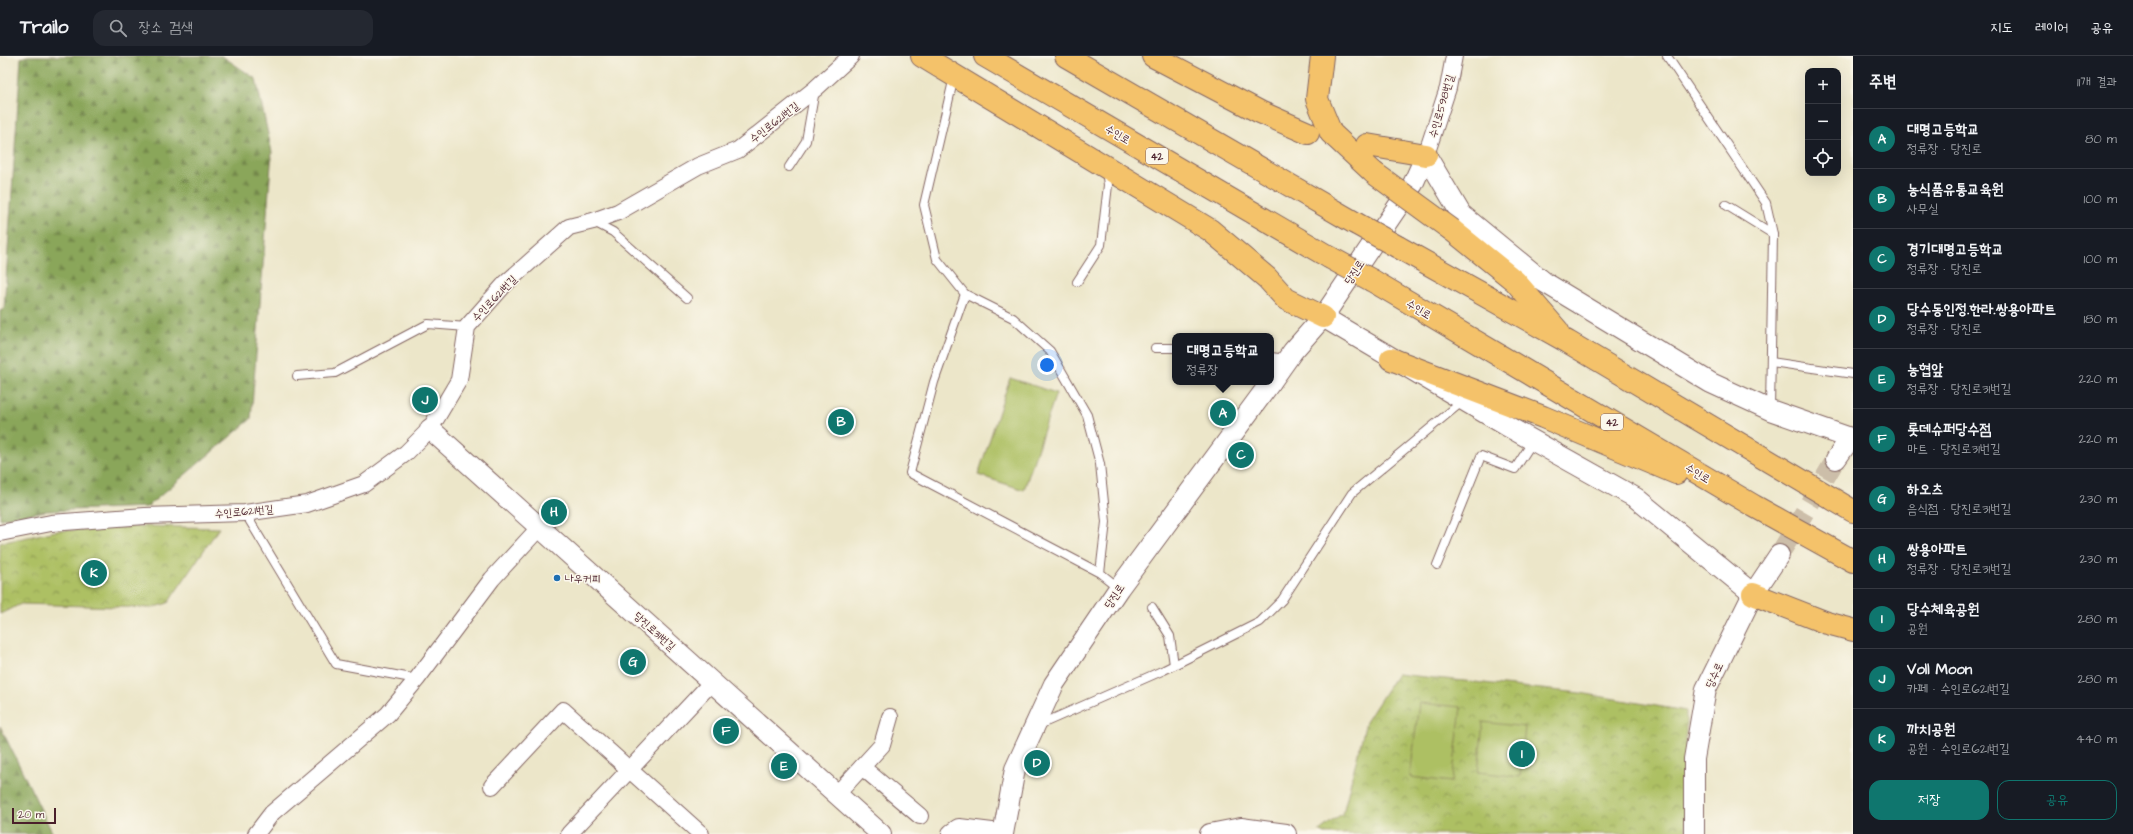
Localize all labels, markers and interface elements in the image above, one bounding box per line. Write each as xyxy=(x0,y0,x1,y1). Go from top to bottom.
search box xyxy=(93,10,373,46)
text: Trailo xyxy=(20,14,69,41)
icon: search xyxy=(107,17,129,39)
text: 장소 검색 xyxy=(139,17,193,38)
text: 지도 xyxy=(1990,18,2013,38)
text: 레이어 xyxy=(2035,18,2068,38)
text: 공유 xyxy=(2090,18,2113,38)
map controls xyxy=(1805,68,1841,176)
button: + xyxy=(1805,68,1841,104)
text: 주변 xyxy=(1869,70,1896,94)
street label: 수인로598번길 xyxy=(1425,72,1458,140)
text: 11개 결과 xyxy=(2077,73,2117,91)
street label: 수인로621번길 xyxy=(746,98,802,146)
button: − xyxy=(1805,104,1841,140)
text: 대명고등학교 xyxy=(1907,119,1979,140)
street label: 수인로 xyxy=(1102,121,1133,148)
text: A xyxy=(1878,130,1886,148)
text: 80 m xyxy=(2085,130,2117,148)
button: locate xyxy=(1805,140,1841,176)
text: 정류장 · 당진로 xyxy=(1907,140,1982,158)
road number: 42 xyxy=(1146,148,1168,164)
text: 농식품유통교육원 xyxy=(1907,179,2004,200)
text: B xyxy=(1877,190,1887,208)
text: 100 m xyxy=(2084,190,2117,208)
text: 사무실 xyxy=(1907,200,1938,218)
text: 경기대명고등학교 xyxy=(1907,239,2004,260)
text: C xyxy=(1877,250,1887,268)
text: 100 m xyxy=(2084,250,2117,268)
street label: 당진로 xyxy=(1341,257,1368,287)
text: 정류장 · 당진로 xyxy=(1907,260,1982,278)
street label: 수인로621번길 xyxy=(469,272,520,325)
street label: 수인로 xyxy=(1403,296,1434,323)
text: 당수동인정.한라.쌍용아파트 xyxy=(1907,299,2056,320)
text: D xyxy=(1878,310,1886,328)
text: 180 m xyxy=(2083,310,2117,328)
text: 정류장 · 당진로 xyxy=(1907,320,1982,338)
popup xyxy=(1172,333,1274,385)
text: 대명고등학교 xyxy=(1187,340,1259,361)
your location xyxy=(1037,355,1057,375)
text: 농협앞 xyxy=(1907,359,1943,380)
text: 정류장 xyxy=(1187,361,1218,379)
text: E xyxy=(1878,370,1886,388)
text: 220 m xyxy=(2079,370,2117,388)
text: 정류장 · 당진로31번길 xyxy=(1907,380,2011,398)
pin: J xyxy=(412,385,438,415)
pin: A xyxy=(1210,398,1236,428)
pin: B xyxy=(828,407,854,437)
road number: 42 xyxy=(1601,414,1623,430)
text: 롯데슈퍼당수점 xyxy=(1907,419,1992,440)
text: F xyxy=(1877,430,1887,448)
text: 220 m xyxy=(2079,430,2117,448)
pin: C xyxy=(1228,440,1254,470)
text: 마트 · 당진로31번길 xyxy=(1907,440,2001,458)
street label: 수인로 xyxy=(1682,460,1713,487)
text: 하오츠 xyxy=(1907,479,1943,500)
text: G xyxy=(1877,490,1887,508)
text: 230 m xyxy=(2079,490,2117,508)
pin: H xyxy=(541,497,567,527)
text: 음식점 · 당진로31번길 xyxy=(1907,500,2011,518)
street label: 수인로621번길 xyxy=(214,501,274,522)
text: 쌍용아파트 xyxy=(1907,539,1967,560)
text: H xyxy=(1878,550,1886,568)
text: 230 m xyxy=(2079,550,2117,568)
pin: K xyxy=(81,558,107,588)
text: 정류장 · 당진로31번길 xyxy=(1907,560,2011,578)
place label: 나우커피 xyxy=(565,571,601,586)
marker: 나우커피 xyxy=(552,573,562,583)
street label: 당진로 xyxy=(1101,581,1128,611)
text: 당수체육공원 xyxy=(1907,599,1979,620)
street label: 당진로31번길 xyxy=(631,609,679,654)
text: I xyxy=(1881,610,1883,628)
text: 280 m xyxy=(2078,610,2117,628)
text: 공원 xyxy=(1907,620,1928,638)
pin: G xyxy=(620,647,646,677)
text: Voll Moon xyxy=(1907,659,1972,680)
street label: 당수로 xyxy=(1702,660,1727,690)
text: J xyxy=(1879,670,1885,688)
text: 280 m xyxy=(2078,670,2117,688)
text: 카페 · 수인로621번길 xyxy=(1907,680,2010,698)
pin: F xyxy=(713,716,739,746)
text: 까치공원 xyxy=(1907,719,1955,740)
text: K xyxy=(1878,730,1886,748)
text: 440 m xyxy=(2076,730,2117,748)
pin: I xyxy=(1509,739,1535,769)
text: 공원 · 수인로621번길 xyxy=(1907,740,2010,758)
pin: D xyxy=(1024,748,1050,778)
pin: E xyxy=(771,751,797,781)
button: 저장 xyxy=(1869,780,1989,820)
button: 공유 xyxy=(1997,780,2117,820)
scale bar xyxy=(12,806,56,825)
text: 20 m xyxy=(18,807,44,822)

